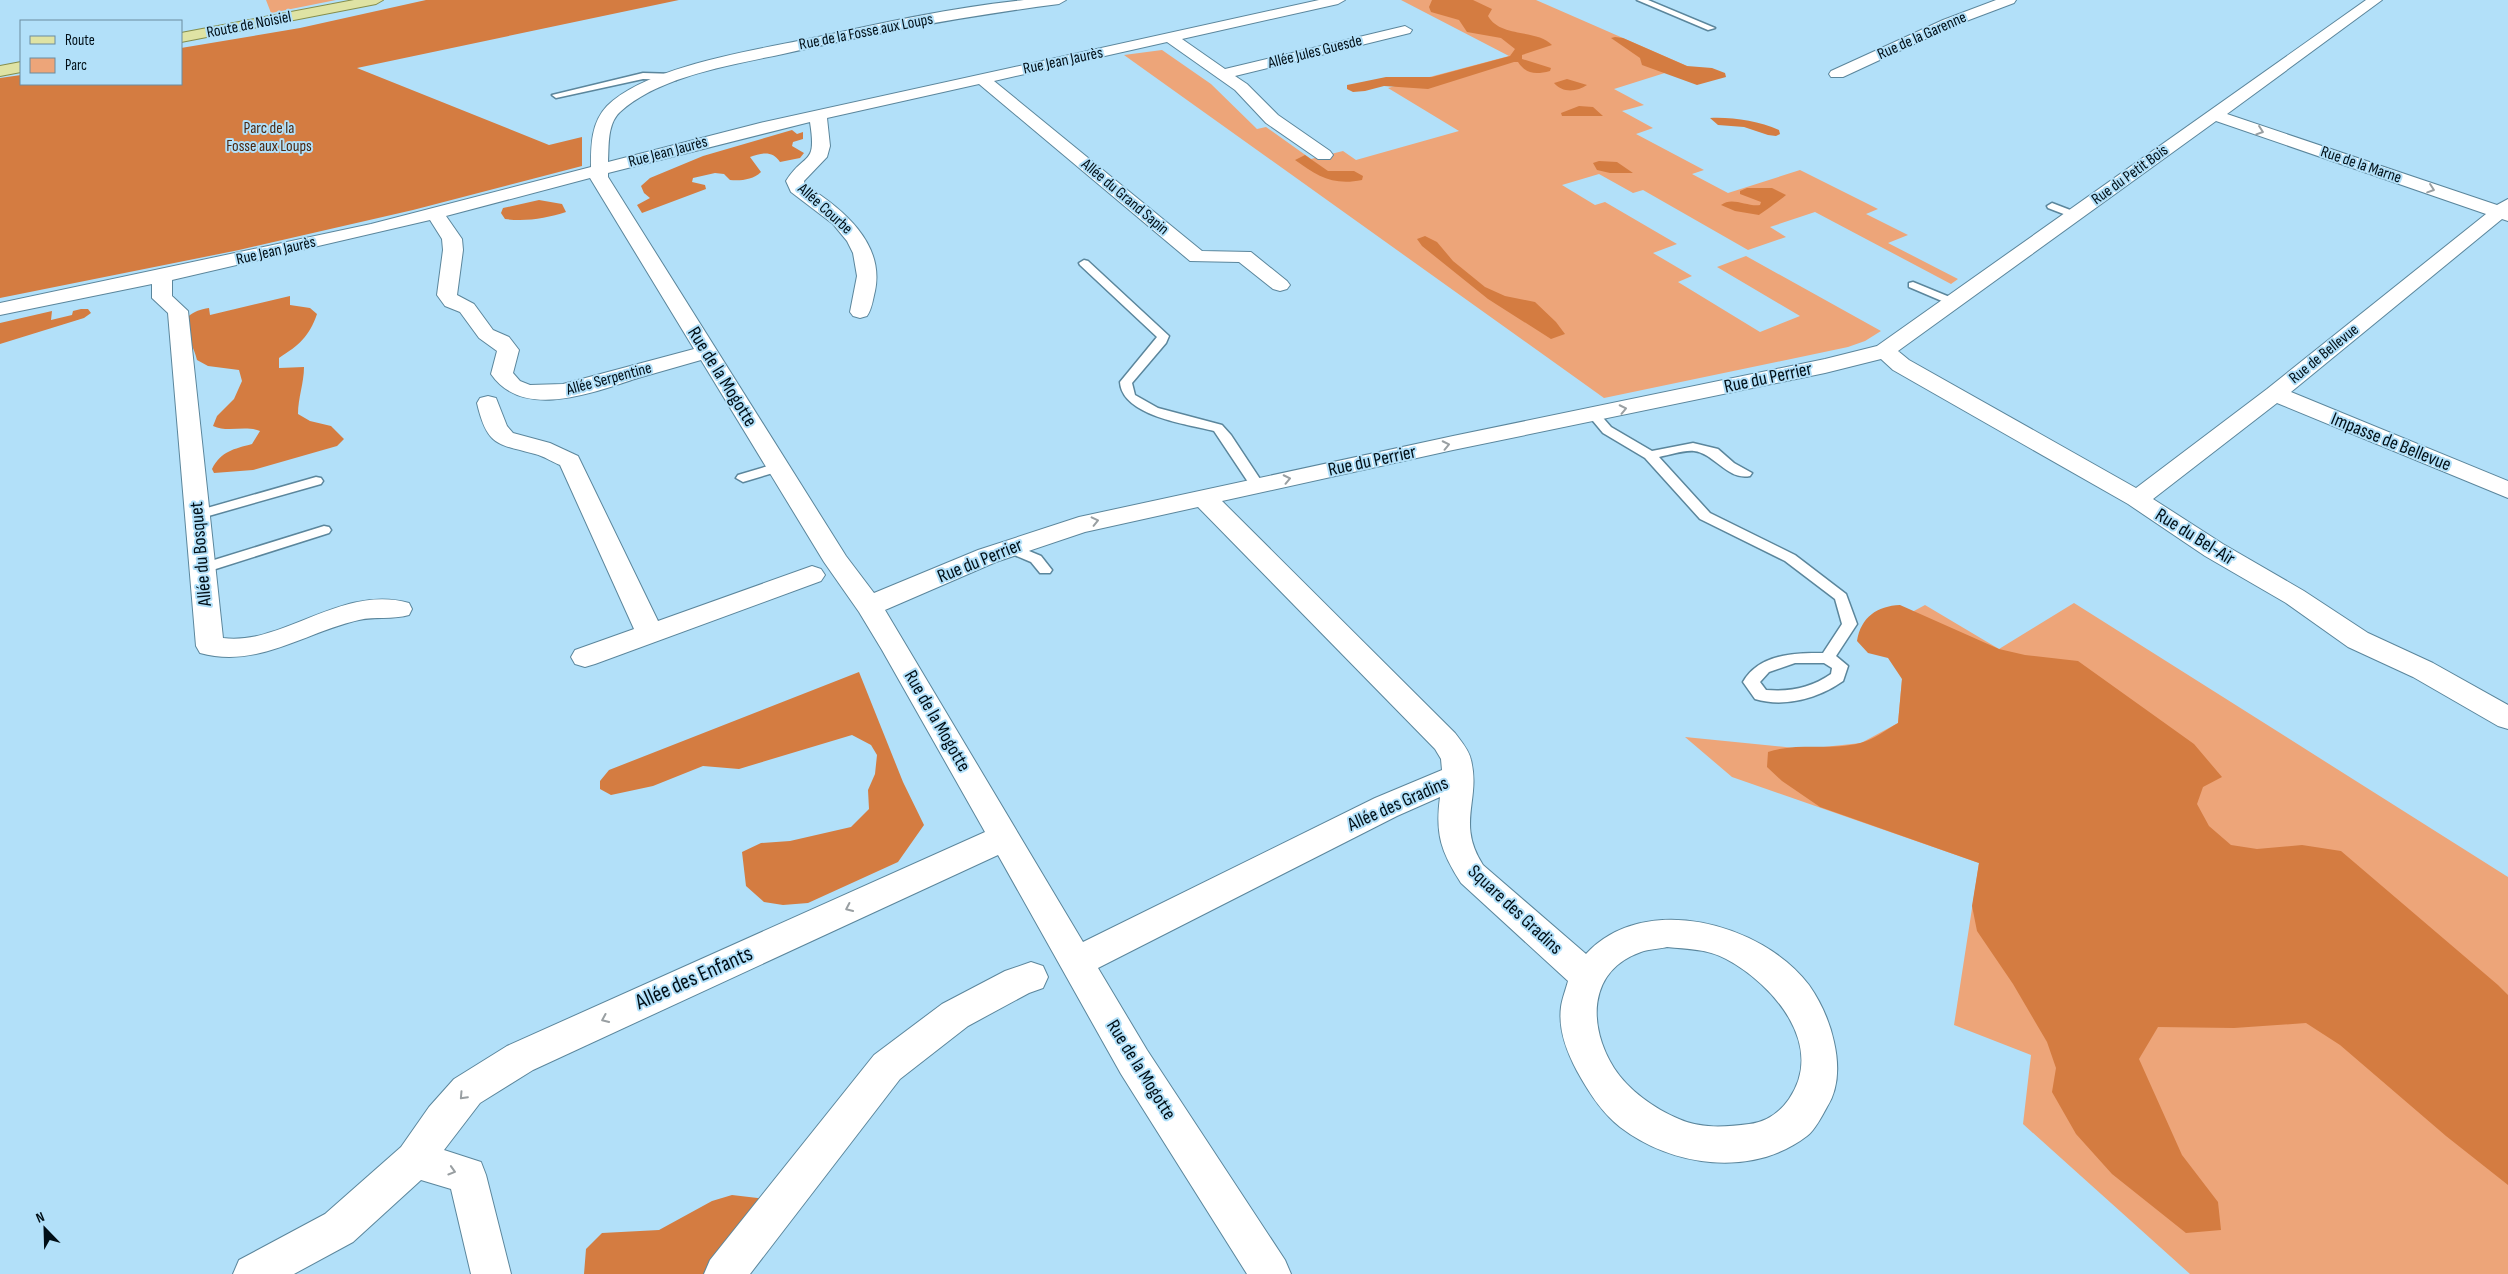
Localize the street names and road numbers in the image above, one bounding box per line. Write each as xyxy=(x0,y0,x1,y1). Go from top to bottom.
street label: Route de Noisiel xyxy=(205,7,293,43)
street label: Rue de la Garenne xyxy=(1875,8,1969,64)
street label: Rue de la Fosse aux Loups xyxy=(797,10,935,54)
street label: Allée Jules Guesde xyxy=(1265,31,1364,73)
street label: Rue Jean Jaurès xyxy=(1021,43,1105,79)
street label: Rue Jean Jaurès xyxy=(626,132,710,172)
street label: Rue du Petit Bois xyxy=(2088,141,2172,209)
street label: Rue de la Marne xyxy=(2318,142,2404,188)
street label: Allée du Grand Sapin xyxy=(1077,154,1173,239)
street label: Allée Courbe xyxy=(793,179,856,238)
street label: Rue Jean Jaurès xyxy=(234,233,318,269)
street label: Rue de Bellevue xyxy=(2285,320,2363,388)
street label: Rue de la Mogotte xyxy=(682,323,762,431)
street label: Rue du Perrier xyxy=(1722,357,1815,399)
street label: Allée Serpentine xyxy=(563,359,654,400)
street label: Impasse de Bellevue xyxy=(2328,407,2454,477)
street label: Rue du Perrier xyxy=(1326,440,1419,482)
street label: Allée du Bosquet xyxy=(185,500,217,608)
street label: Rue du Bel-Air xyxy=(2151,504,2240,571)
street label: Rue du Perrier xyxy=(934,533,1026,588)
street label: Rue de la Mogotte xyxy=(899,666,975,776)
street label: Allée des Gradins xyxy=(1343,772,1452,837)
street label: Square des Gradins xyxy=(1463,860,1567,960)
street label: Allée des Enfants xyxy=(630,940,757,1016)
street label: Rue de la Mogotte xyxy=(1101,1016,1181,1124)

